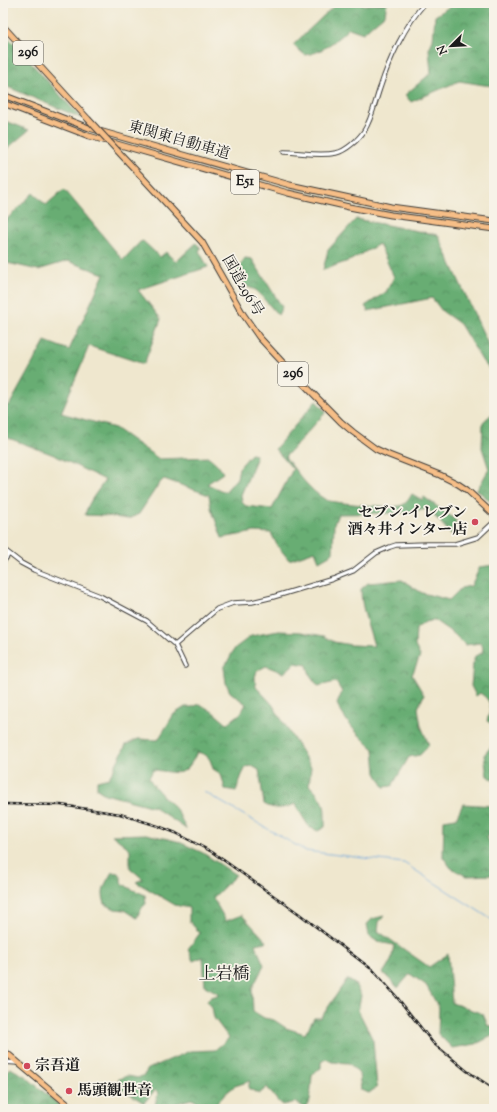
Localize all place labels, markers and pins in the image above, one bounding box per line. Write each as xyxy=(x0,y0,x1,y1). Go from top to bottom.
place label: セブン-イレブン 酒々井インター店 xyxy=(348,503,467,541)
marker: セブン-イレブン 酒々井インター店 xyxy=(470,517,480,527)
place label: 宗吾道 xyxy=(35,1056,80,1077)
marker: 宗吾道 xyxy=(22,1061,32,1071)
place label: 馬頭観世音 xyxy=(77,1081,152,1102)
marker: 馬頭観世音 xyxy=(64,1086,74,1096)

